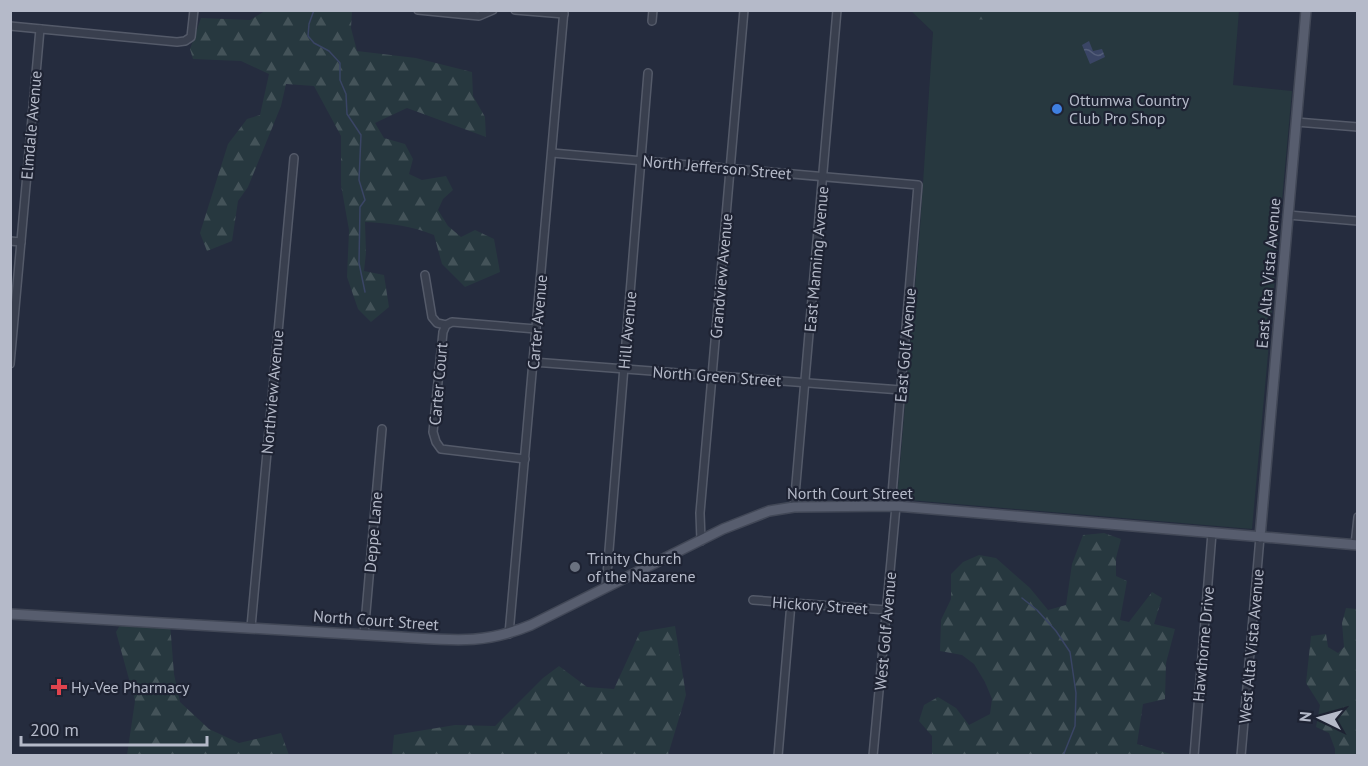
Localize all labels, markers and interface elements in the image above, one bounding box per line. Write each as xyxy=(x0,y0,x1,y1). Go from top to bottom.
street label: Elmdale Avenue xyxy=(16,70,46,180)
place label: Ottumwa Country Club Pro Shop xyxy=(1069,90,1190,128)
marker: Ottumwa Country Club Pro Shop xyxy=(1050,102,1064,116)
street label: North Jefferson Street xyxy=(642,151,793,184)
street label: East Manning Avenue xyxy=(800,185,832,333)
street label: East Alta Vista Avenue xyxy=(1251,197,1285,349)
street label: Grandview Avenue xyxy=(706,213,736,339)
street label: Carter Avenue xyxy=(523,274,551,370)
street label: East Golf Avenue xyxy=(890,287,920,403)
street label: Hill Avenue xyxy=(614,290,640,370)
street label: Northview Avenue xyxy=(257,329,287,455)
street label: Carter Court xyxy=(424,341,452,426)
street label: North Green Street xyxy=(652,362,783,391)
street label: North Court Street xyxy=(787,483,914,503)
street label: Deppe Lane xyxy=(360,491,386,573)
place label: Trinity Church of the Nazarene xyxy=(587,548,696,586)
marker: Trinity Church of the Nazarene xyxy=(568,560,582,574)
street label: West Alta Vista Avenue xyxy=(1234,568,1268,724)
street label: West Golf Avenue xyxy=(870,571,900,691)
street label: Hawthorne Drive xyxy=(1188,586,1218,702)
street label: Hickory Street xyxy=(772,592,869,618)
street label: North Court Street xyxy=(312,606,440,634)
place label: Hy-Vee Pharmacy xyxy=(71,677,190,697)
marker: Hy-Vee Pharmacy xyxy=(52,680,66,694)
north arrow xyxy=(1290,688,1350,748)
scale bar xyxy=(21,709,207,747)
text: N xyxy=(1295,711,1315,723)
text: 200 m xyxy=(30,718,79,741)

